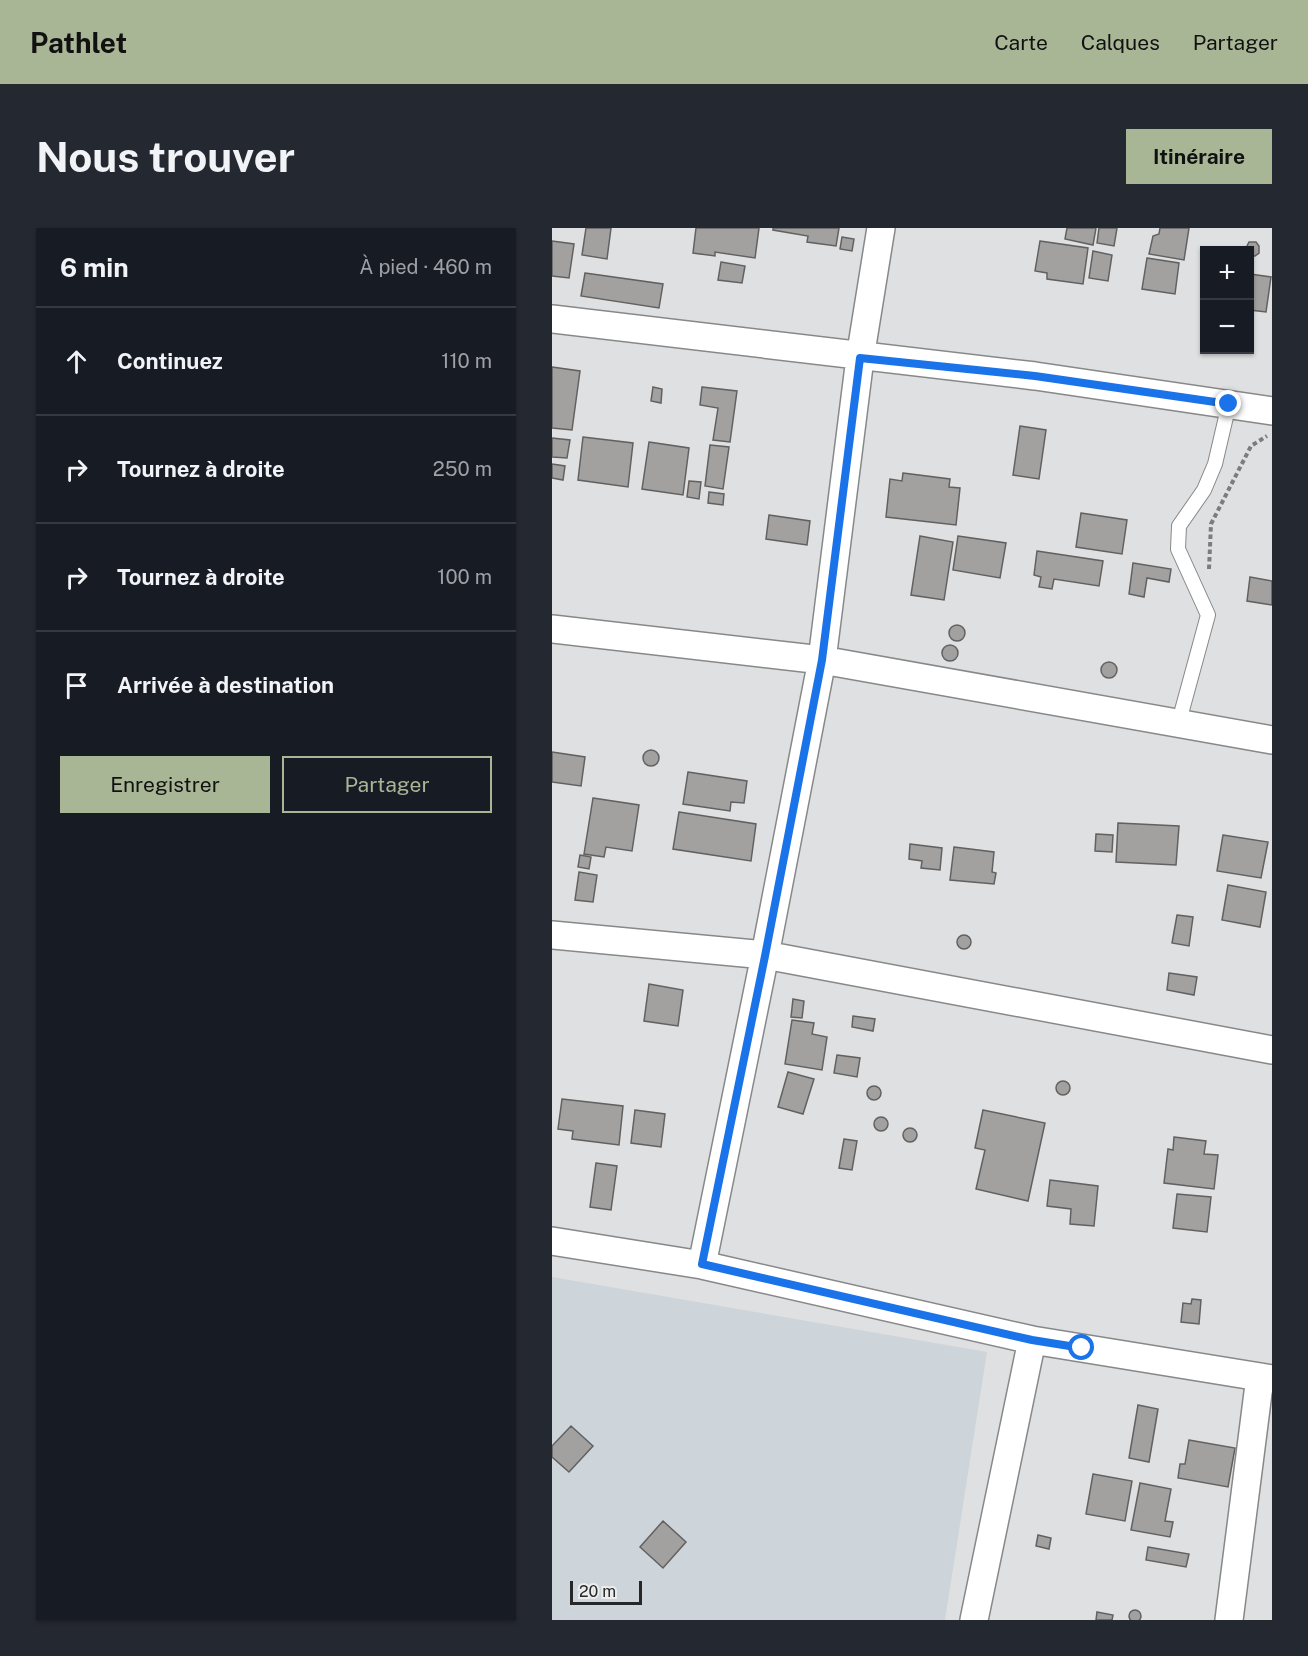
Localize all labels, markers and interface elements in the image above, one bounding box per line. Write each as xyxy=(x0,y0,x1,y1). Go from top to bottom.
text: Pathlet xyxy=(30,26,127,59)
text: Carte xyxy=(994,30,1048,55)
text: Calques xyxy=(1081,30,1160,55)
text: Partager xyxy=(1193,30,1278,55)
button: Itinéraire xyxy=(1126,129,1272,184)
text: Nous trouver xyxy=(36,132,295,181)
map controls xyxy=(1200,246,1254,354)
button: + xyxy=(1200,246,1254,300)
text: 6 min xyxy=(60,252,129,283)
text: À pied · 460 m xyxy=(359,255,492,279)
button: − xyxy=(1200,300,1254,354)
icon: ahead xyxy=(60,345,93,378)
text: Continuez xyxy=(117,348,223,374)
text: 110 m xyxy=(441,349,492,373)
route end xyxy=(1215,390,1241,416)
icon: right xyxy=(60,453,93,486)
text: Tournez à droite xyxy=(117,456,285,482)
text: 250 m xyxy=(433,457,492,481)
icon: right xyxy=(60,561,93,594)
text: Tournez à droite xyxy=(117,564,285,590)
text: 100 m xyxy=(437,565,492,589)
icon: arrive xyxy=(60,669,93,702)
text: Arrivée à destination xyxy=(117,672,334,698)
button: Enregistrer xyxy=(60,756,270,813)
button: Partager xyxy=(282,756,492,813)
route start xyxy=(1068,1334,1094,1360)
scale bar xyxy=(570,1578,642,1606)
text: 20 m xyxy=(579,1582,616,1601)

